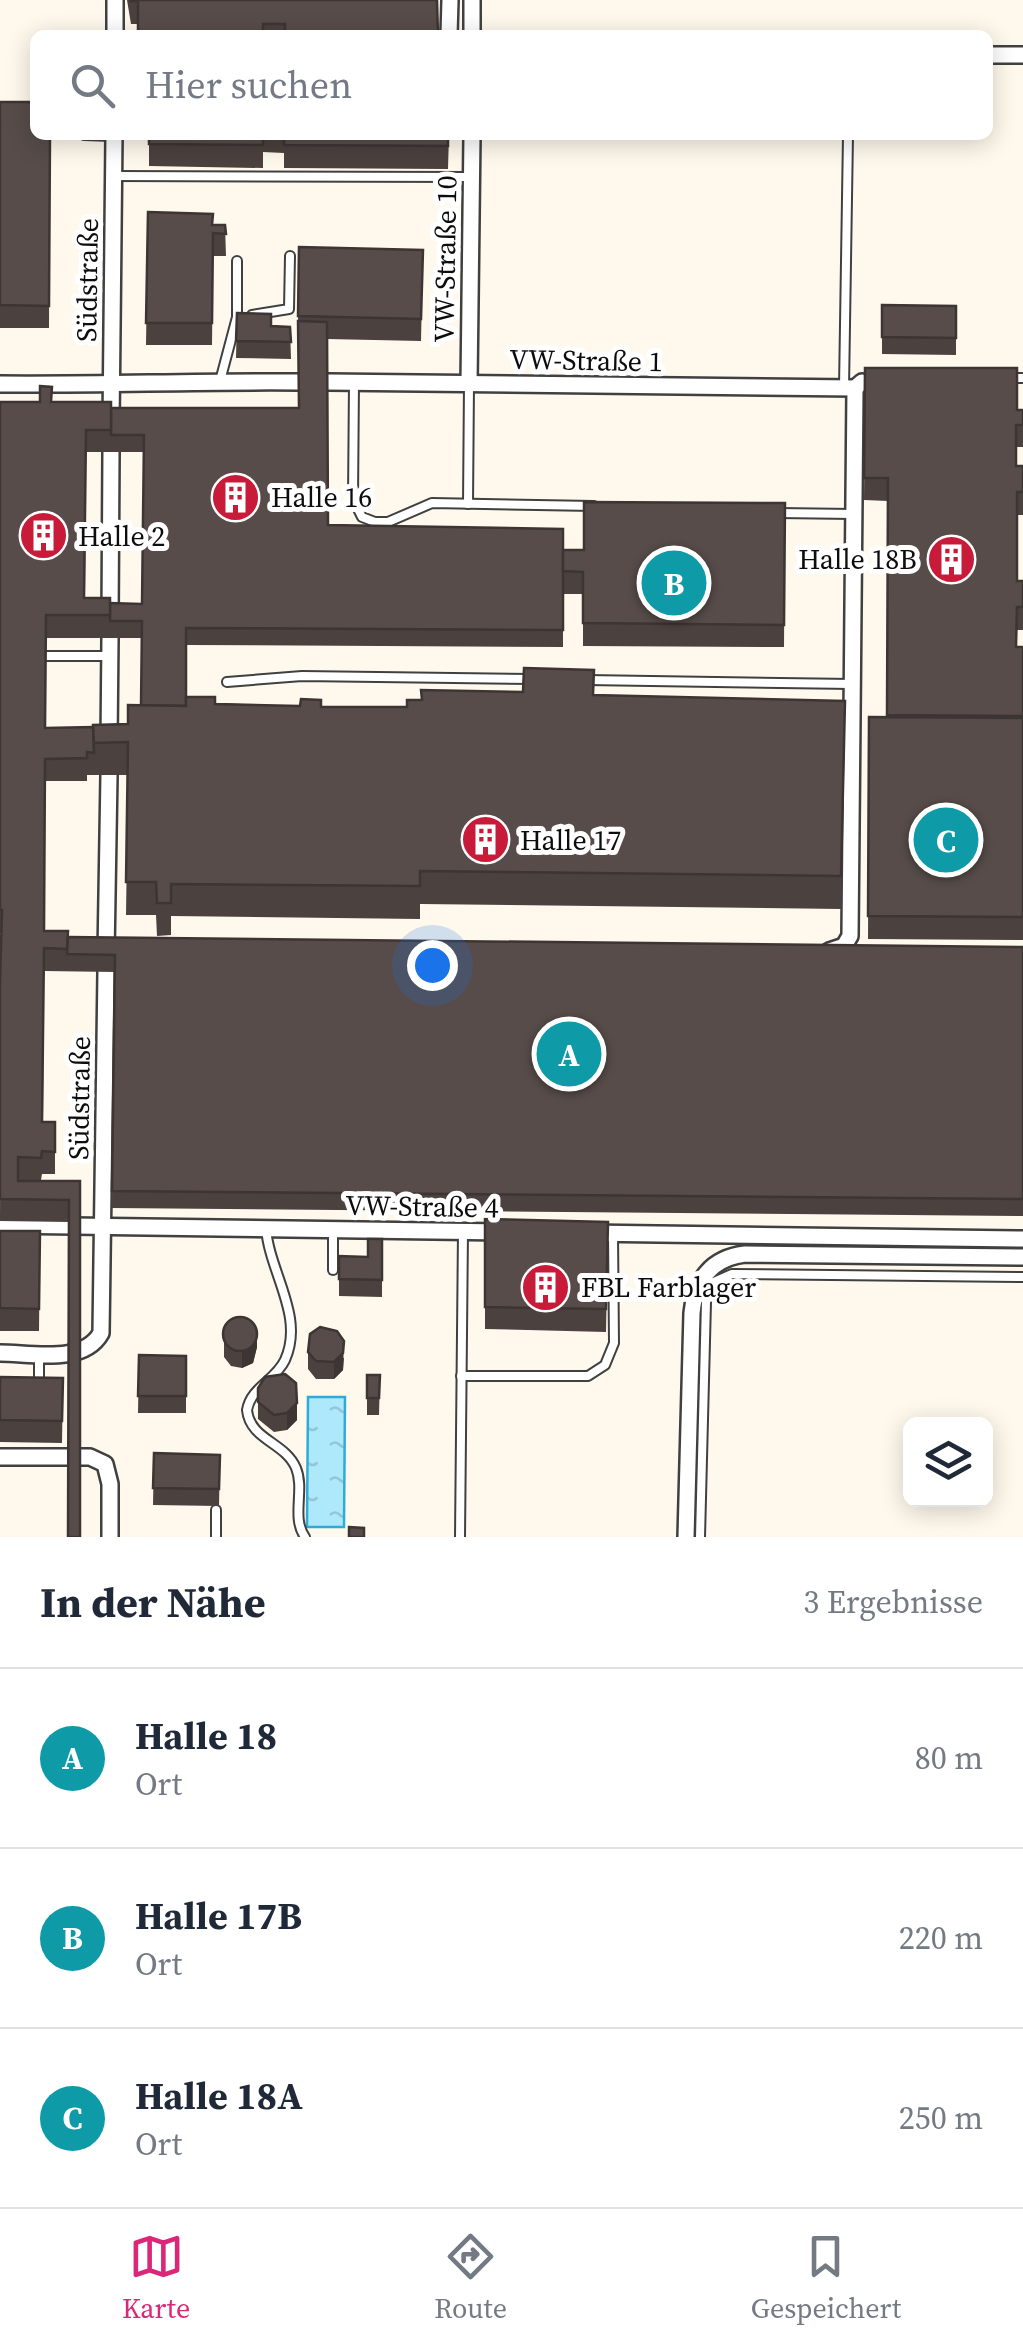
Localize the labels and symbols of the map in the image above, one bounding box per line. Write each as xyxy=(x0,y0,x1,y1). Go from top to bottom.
street label: VW-Straße 10 xyxy=(425,175,465,343)
street label: Südstraße xyxy=(67,218,107,342)
street label: VW-Straße 1 xyxy=(509,340,663,380)
building icon: Halle 16 xyxy=(210,471,262,523)
place label: Halle 16 xyxy=(271,478,372,516)
building icon: Halle 2 xyxy=(17,510,69,562)
place label: Halle 2 xyxy=(78,517,165,555)
building icon: Halle 18B xyxy=(926,533,978,585)
place label: Halle 18B xyxy=(798,540,917,578)
pin: B xyxy=(642,546,706,620)
pin: C xyxy=(914,802,978,878)
building icon: Halle 17 xyxy=(459,814,511,866)
place label: Halle 17 xyxy=(520,821,621,859)
your location xyxy=(407,940,458,991)
pin: A xyxy=(536,1016,602,1092)
street label: Südstraße xyxy=(59,1036,99,1160)
street label: VW-Straße 4 xyxy=(345,1186,499,1226)
building icon: FBL Farblager xyxy=(520,1261,572,1313)
place label: FBL Farblager xyxy=(581,1268,756,1306)

